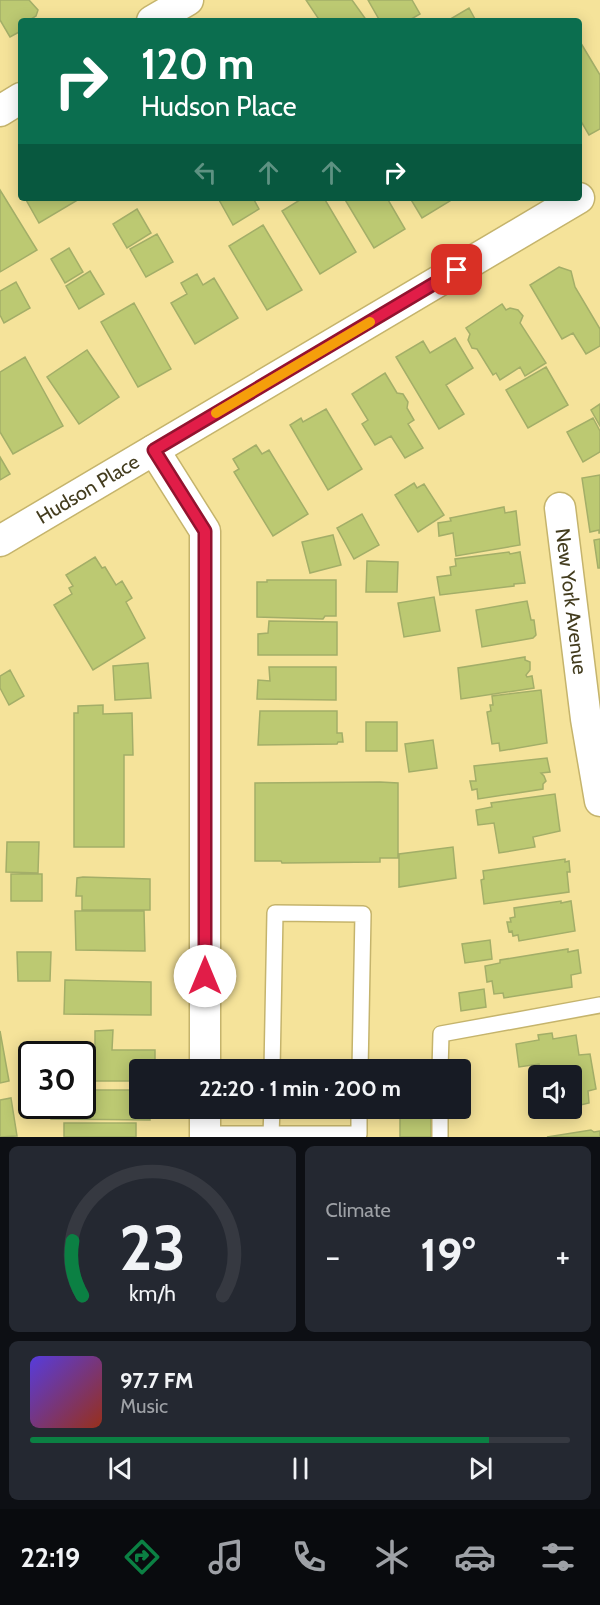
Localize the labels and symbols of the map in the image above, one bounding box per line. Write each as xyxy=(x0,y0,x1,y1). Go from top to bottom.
pin xyxy=(431,244,482,295)
street label: Hudson Place xyxy=(32,449,143,529)
street label: New York Avenue xyxy=(551,527,592,676)
position arrow xyxy=(173,944,237,1008)
speed limit sign: 30 xyxy=(18,1041,96,1119)

